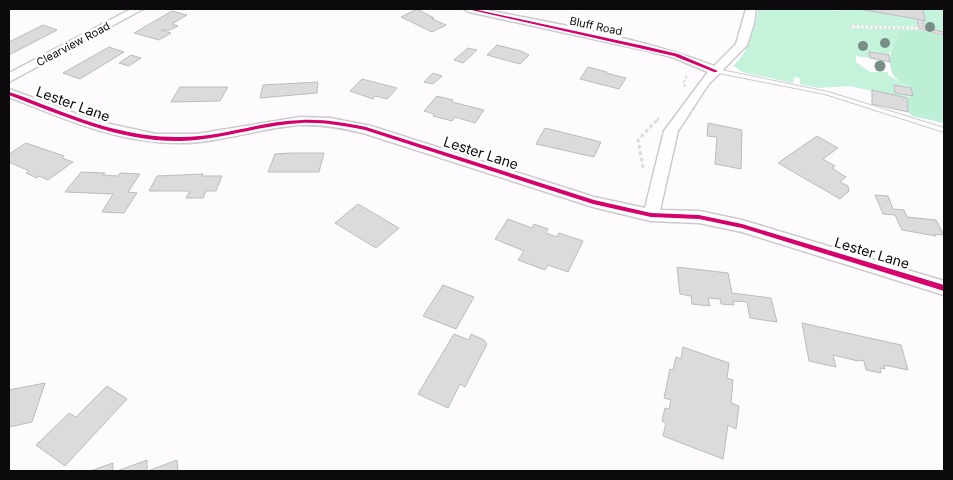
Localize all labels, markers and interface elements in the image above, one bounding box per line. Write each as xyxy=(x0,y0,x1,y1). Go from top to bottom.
street label: Bluff Road xyxy=(568,14,624,38)
street label: Clearview Road xyxy=(34,19,112,69)
street label: Lester Lane xyxy=(34,82,112,125)
street label: Lester Lane xyxy=(442,132,521,173)
street label: Lester Lane xyxy=(833,233,912,272)

